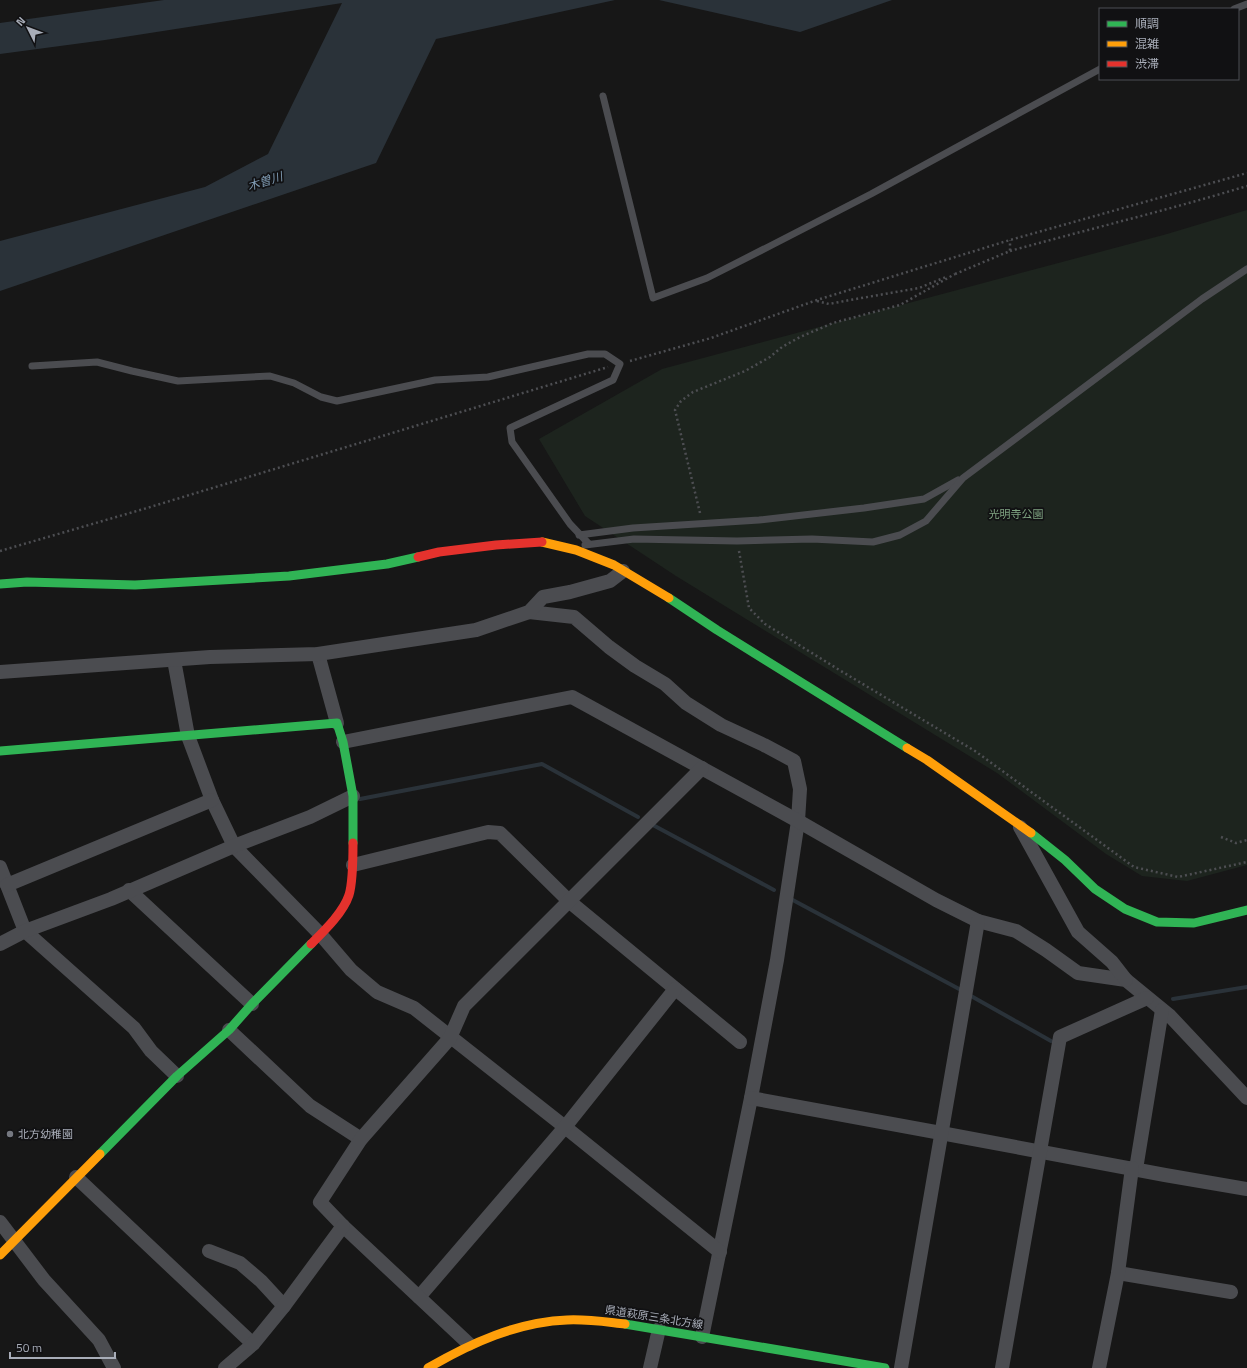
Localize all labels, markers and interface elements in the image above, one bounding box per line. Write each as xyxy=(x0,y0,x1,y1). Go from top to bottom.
north arrow xyxy=(8,8,48,48)
legend xyxy=(1099,8,1239,80)
text: N xyxy=(12,13,29,29)
text: 順調 xyxy=(1135,14,1159,33)
text: 混雑 xyxy=(1135,34,1159,53)
text: 渋滞 xyxy=(1135,54,1159,73)
water label: 木曽川 xyxy=(245,166,287,195)
park label: 光明寺公園 xyxy=(989,506,1044,522)
place label: 北方幼稚園 xyxy=(18,1126,73,1142)
marker: 北方幼稚園 xyxy=(5,1129,15,1139)
street label: 県道萩原三条北方線 xyxy=(604,1301,704,1333)
scale bar xyxy=(10,1334,115,1360)
text: 50 m xyxy=(16,1338,42,1357)

